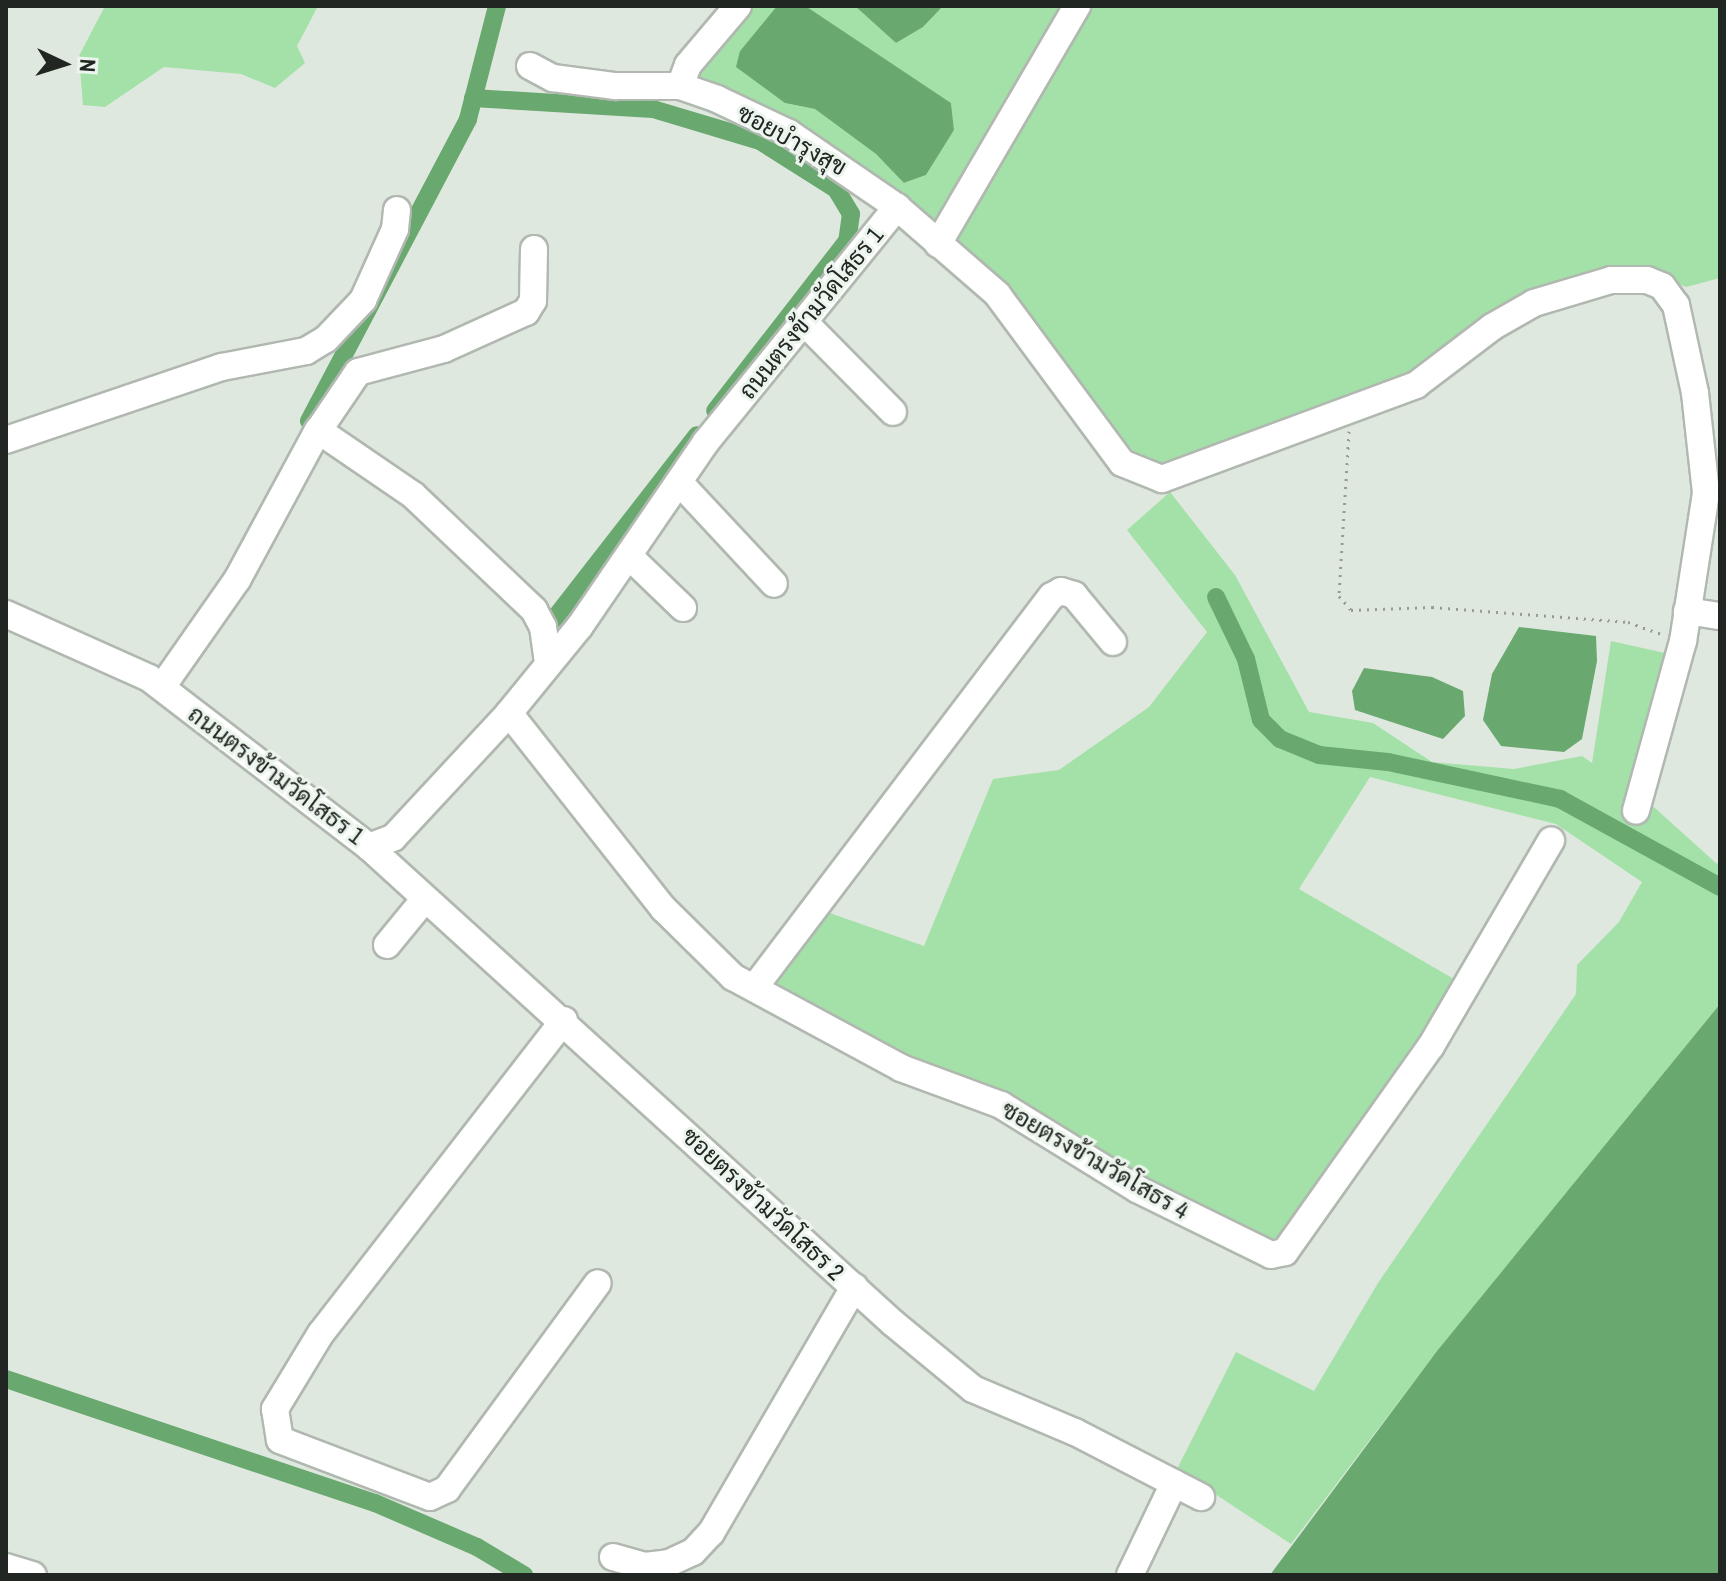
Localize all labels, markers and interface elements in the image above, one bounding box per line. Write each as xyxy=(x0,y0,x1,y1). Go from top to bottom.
north arrow xyxy=(24,24,104,104)
text: N xyxy=(73,58,103,73)
street label: ซอยบำรุงสุข xyxy=(732,98,852,182)
street label: ถนนตรงข้ามวัดโสธร 1 xyxy=(733,221,889,405)
street label: ถนนตรงข้ามวัดโสธร 1 xyxy=(182,699,370,851)
street label: ซอยตรงข้ามวัดโสธร 4 xyxy=(996,1095,1194,1225)
street label: ซอยตรงข้ามวัดโสธร 2 xyxy=(676,1122,850,1286)

